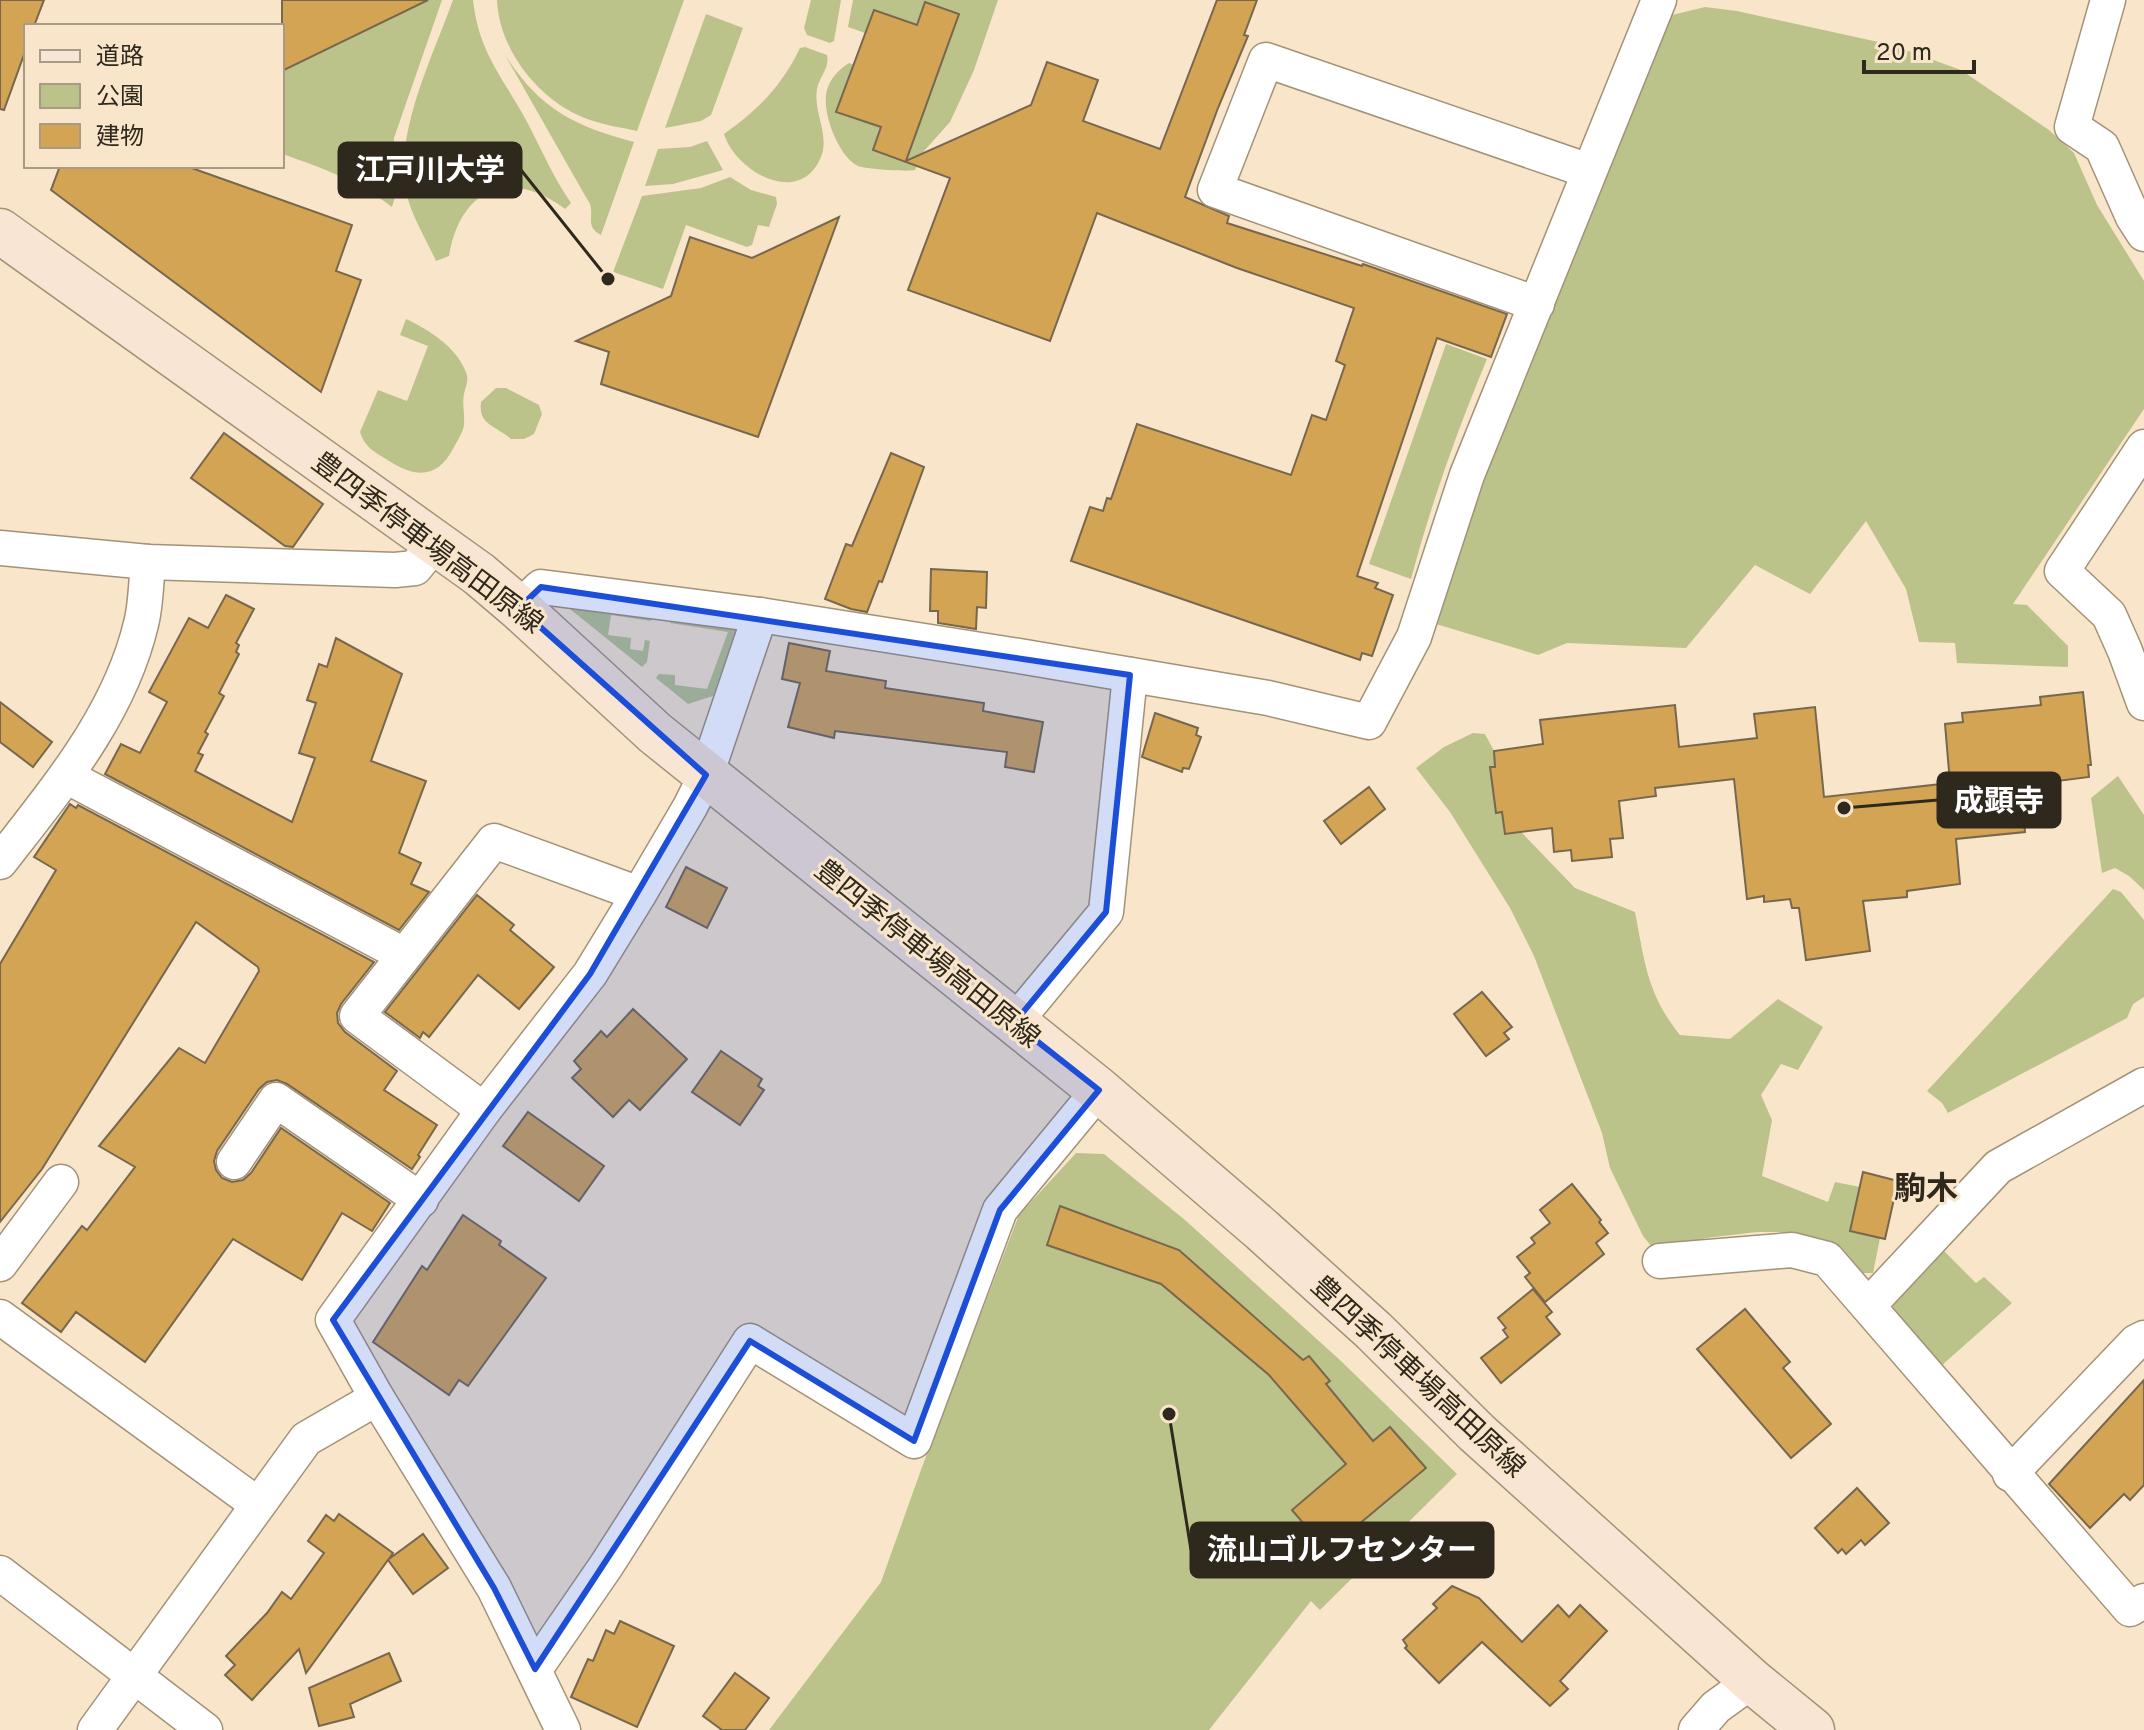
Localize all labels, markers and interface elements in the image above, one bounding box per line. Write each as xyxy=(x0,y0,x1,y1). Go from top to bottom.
legend xyxy=(24,24,284,168)
scale bar xyxy=(1864,24,1974,74)
text: 20 m xyxy=(1876,39,1932,69)
text: 道路 xyxy=(96,43,144,73)
text: 公園 xyxy=(96,83,144,113)
text: 建物 xyxy=(96,123,144,153)
callout: 江戸川大学 xyxy=(339,143,521,197)
text: 江戸川大学 xyxy=(355,154,505,191)
street label: 豊四季停車場高田原線 xyxy=(304,446,549,643)
callout: 成顕寺 xyxy=(1938,773,2060,827)
text: 成顕寺 xyxy=(1954,785,2044,822)
street label: 豊四季停車場高田原線 xyxy=(806,853,1046,1057)
district label: 駒木 xyxy=(1894,1171,1958,1211)
street label: 豊四季停車場高田原線 xyxy=(1302,1270,1532,1487)
callout: 流山ゴルフセンター xyxy=(1191,1523,1493,1577)
text: 流山ゴルフセンター xyxy=(1207,1534,1477,1571)

